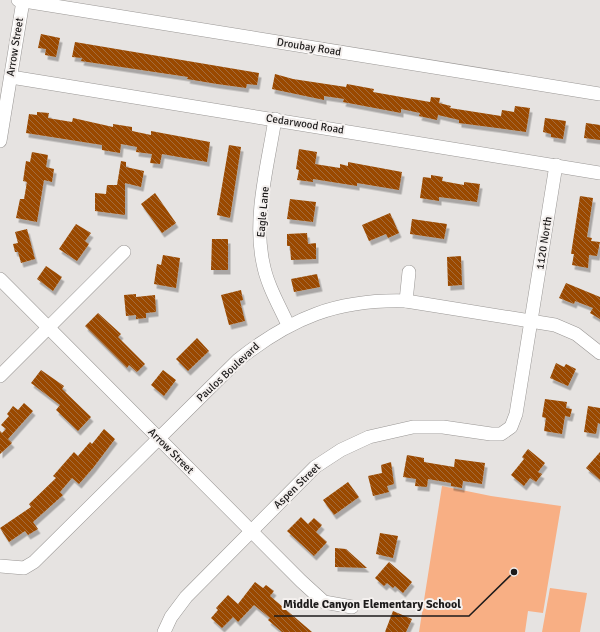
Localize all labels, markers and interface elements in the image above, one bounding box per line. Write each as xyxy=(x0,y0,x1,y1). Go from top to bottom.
street label: Arrow Street xyxy=(4,17,26,77)
street label: Droubay Road xyxy=(276,35,342,59)
street label: Cedarwood Road xyxy=(265,111,345,137)
street label: Eagle Lane xyxy=(254,186,272,238)
street label: 1120 North xyxy=(533,216,555,270)
street label: Paulos Boulevard xyxy=(194,340,262,404)
street label: Arrow Street xyxy=(145,425,197,477)
street label: Aspen Street xyxy=(271,460,323,512)
callout: Middle Canyon Elementary School xyxy=(274,592,469,616)
text: Middle Canyon Elementary School xyxy=(283,597,461,612)

